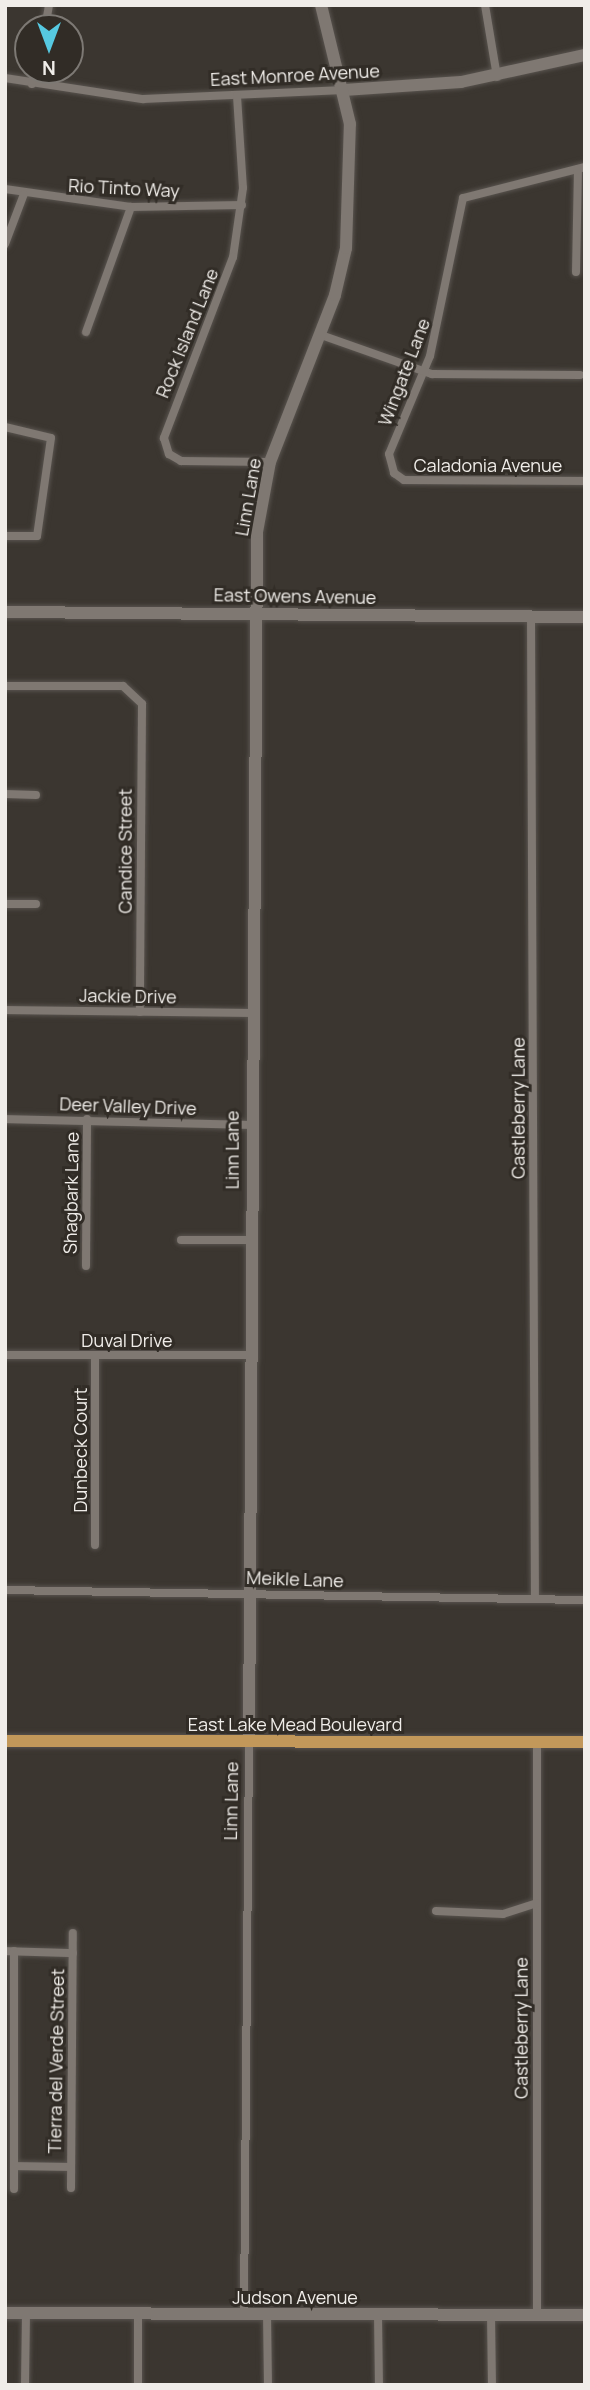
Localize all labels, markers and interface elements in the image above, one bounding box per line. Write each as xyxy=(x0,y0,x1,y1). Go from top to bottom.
north arrow xyxy=(14,14,84,84)
text: N xyxy=(42,55,56,81)
street label: East Monroe Avenue xyxy=(210,60,380,90)
street label: Rio Tinto Way xyxy=(68,174,180,202)
street label: Rock Island Lane xyxy=(151,265,223,401)
street label: Wingate Lane xyxy=(374,315,434,429)
street label: Caladonia Avenue xyxy=(414,454,562,476)
street label: Linn Lane xyxy=(231,456,265,538)
street label: East Owens Avenue xyxy=(214,584,376,608)
street label: Candice Street xyxy=(114,788,136,914)
street label: Jackie Drive xyxy=(79,984,177,1008)
street label: Castleberry Lane xyxy=(507,1037,529,1179)
street label: Deer Valley Drive xyxy=(59,1093,197,1119)
street label: Linn Lane xyxy=(221,1111,243,1189)
street label: Shagbark Lane xyxy=(59,1132,83,1254)
street label: Duval Drive xyxy=(81,1329,173,1351)
street label: Dunbeck Court xyxy=(69,1387,91,1513)
street label: Meikle Lane xyxy=(246,1567,344,1591)
street label: East Lake Mead Boulevard xyxy=(188,1713,402,1735)
street label: Linn Lane xyxy=(220,1761,242,1841)
street label: Castleberry Lane xyxy=(510,1957,532,2099)
street label: Tierra del Verde Street xyxy=(44,1968,68,2154)
street label: Judson Avenue xyxy=(232,2286,358,2308)

